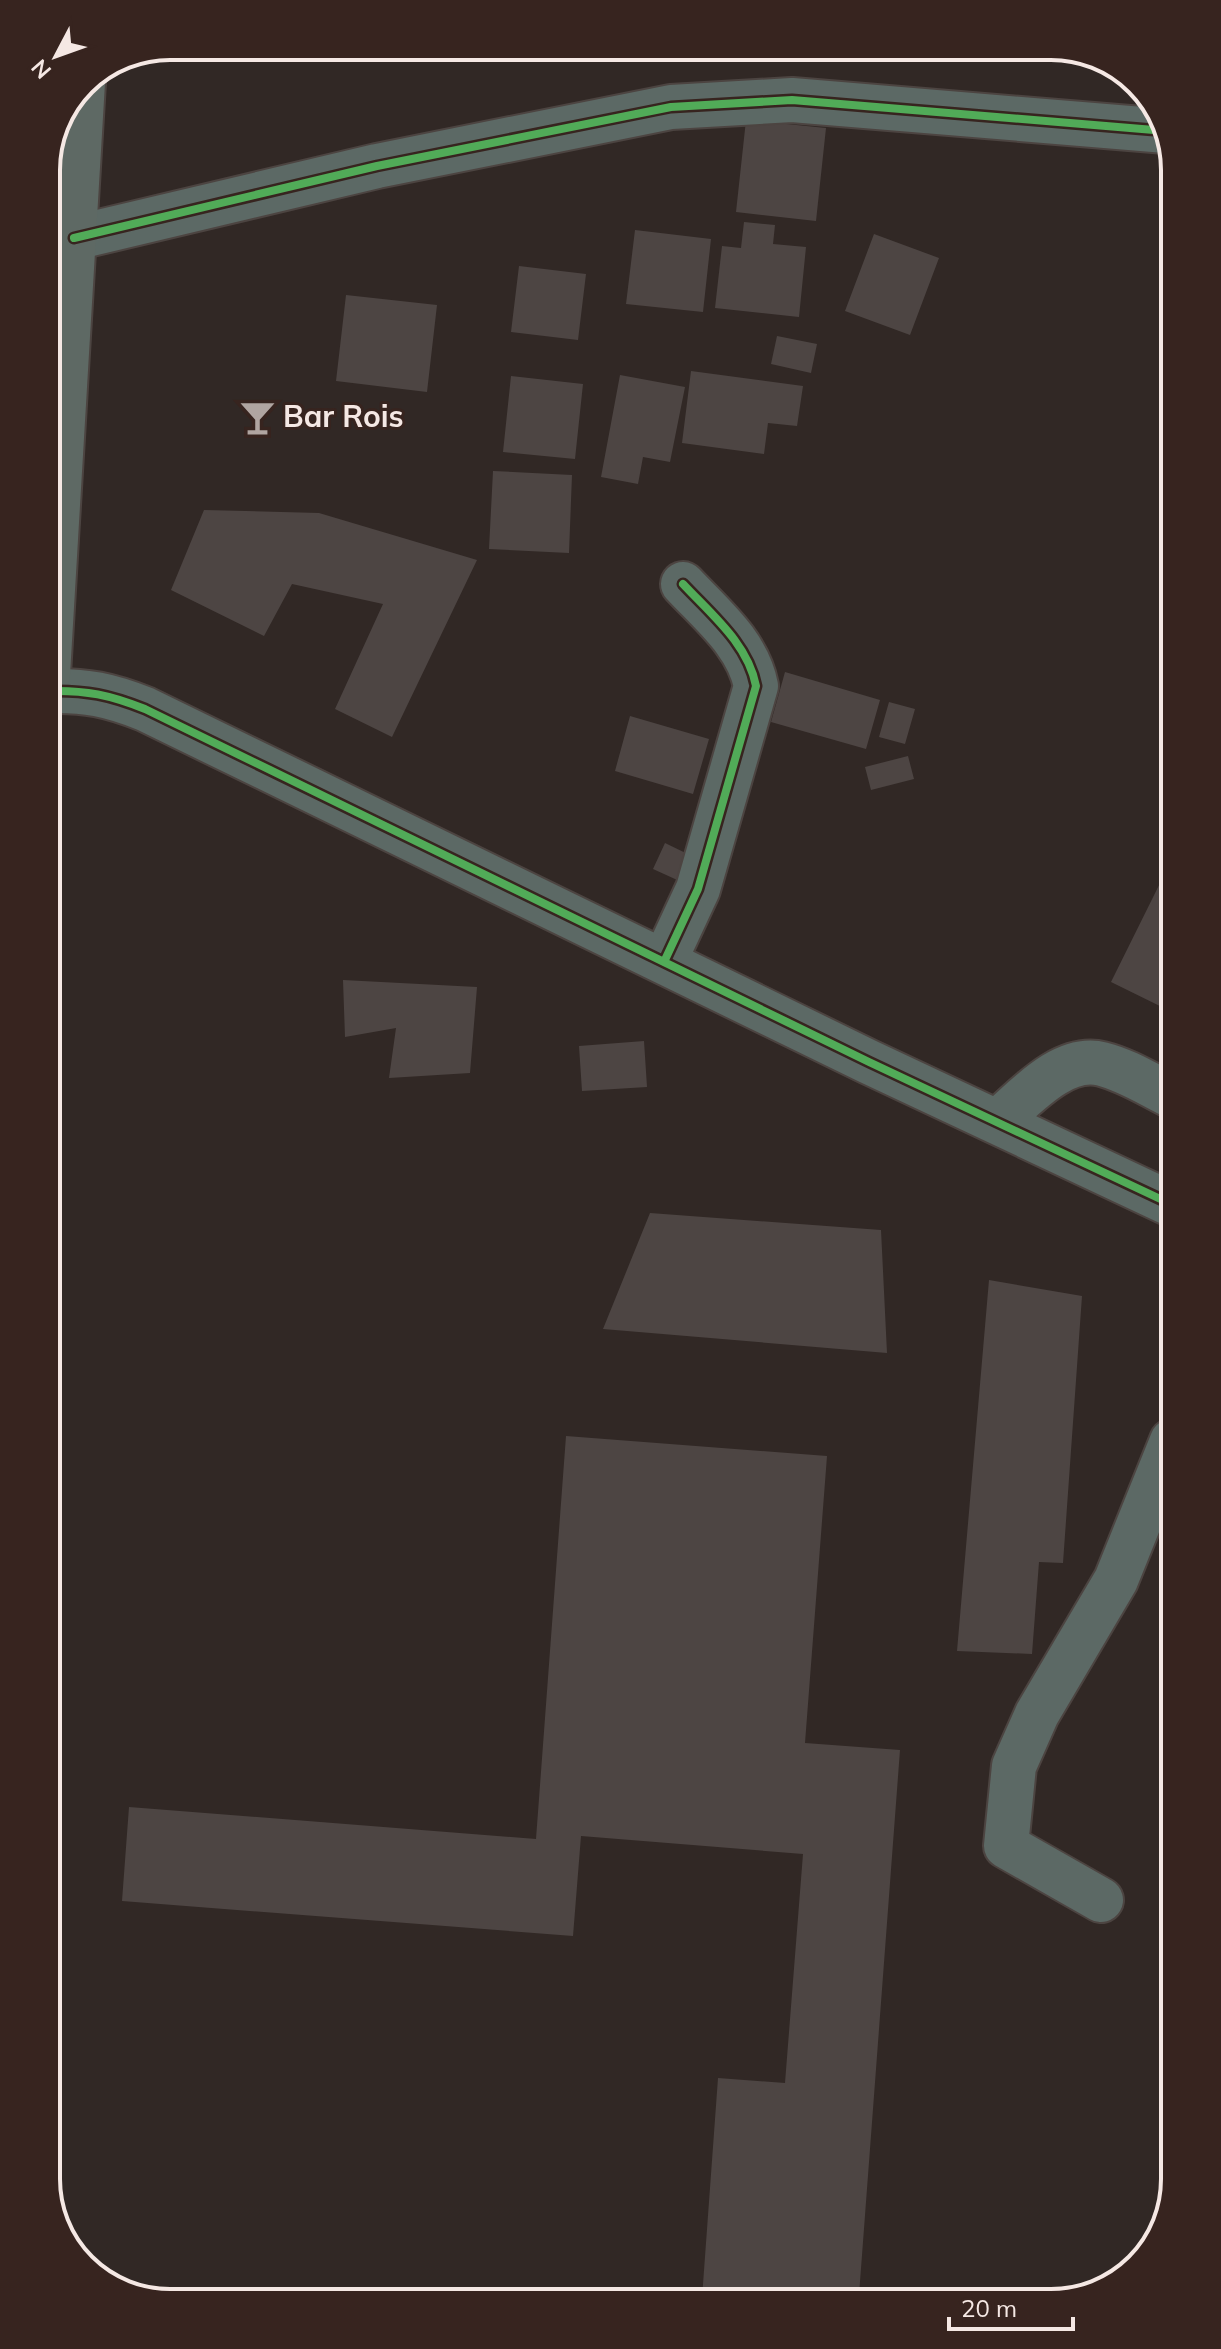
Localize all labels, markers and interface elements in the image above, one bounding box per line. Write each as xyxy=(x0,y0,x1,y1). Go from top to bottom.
north arrow xyxy=(16,16,96,96)
text: N xyxy=(25,54,57,85)
place label: Bar Rois xyxy=(283,397,404,435)
bar icon: Bar Rois xyxy=(238,398,276,436)
scale bar xyxy=(949,2281,1073,2331)
text: 20 m xyxy=(961,2293,1017,2323)

